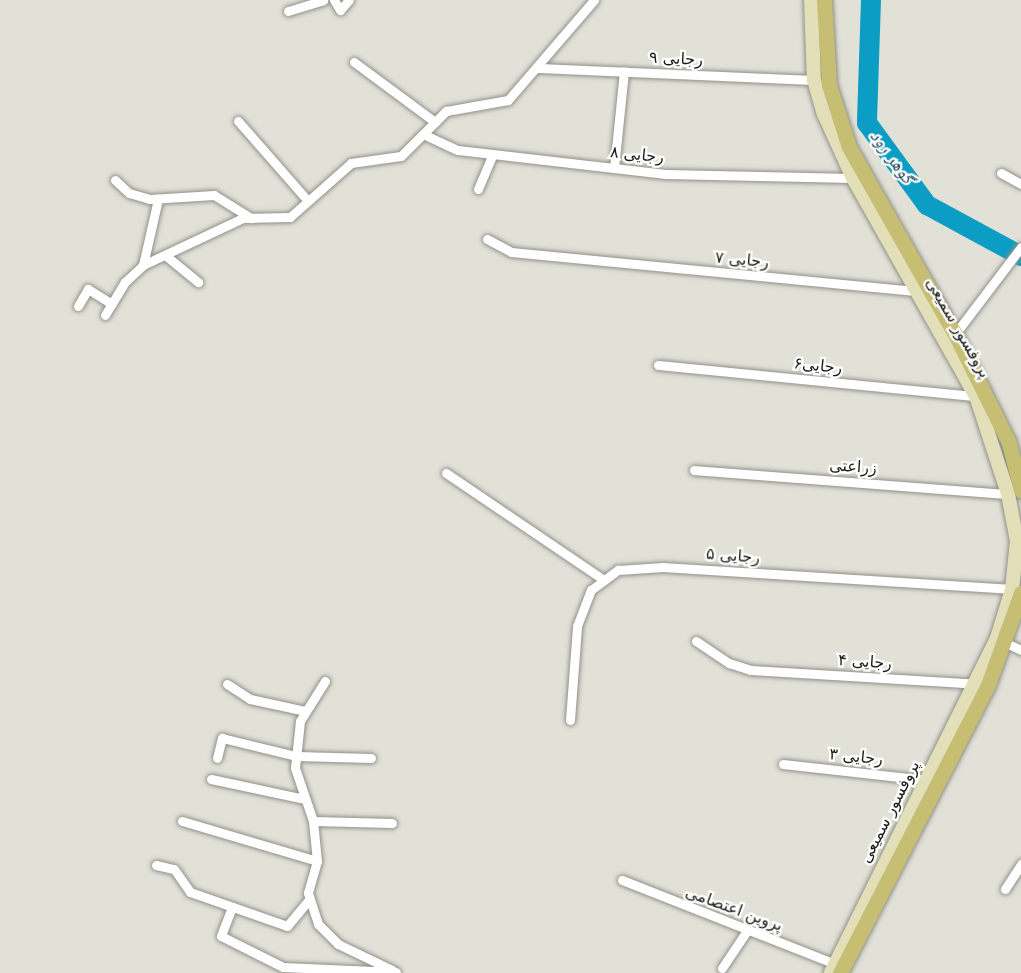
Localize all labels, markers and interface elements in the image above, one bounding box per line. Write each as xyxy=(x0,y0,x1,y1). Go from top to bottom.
street label: رجایی ۹ xyxy=(649,48,703,70)
water label: گوهر رود xyxy=(865,126,919,188)
street label: رجایی ۸ xyxy=(609,143,665,167)
street label: رجایی ۷ xyxy=(714,248,770,272)
street label: پروفسور سمیعی xyxy=(922,274,994,382)
street label: رجایی۶ xyxy=(793,354,843,378)
street label: زراعتی xyxy=(829,456,877,478)
street label: رجایی ۵ xyxy=(705,545,761,567)
street label: رجایی ۴ xyxy=(837,651,893,673)
street label: رجایی ۳ xyxy=(828,745,884,769)
street label: پروفسور سمیعی xyxy=(856,758,924,866)
street label: پروین اعتصامی xyxy=(683,883,785,935)

